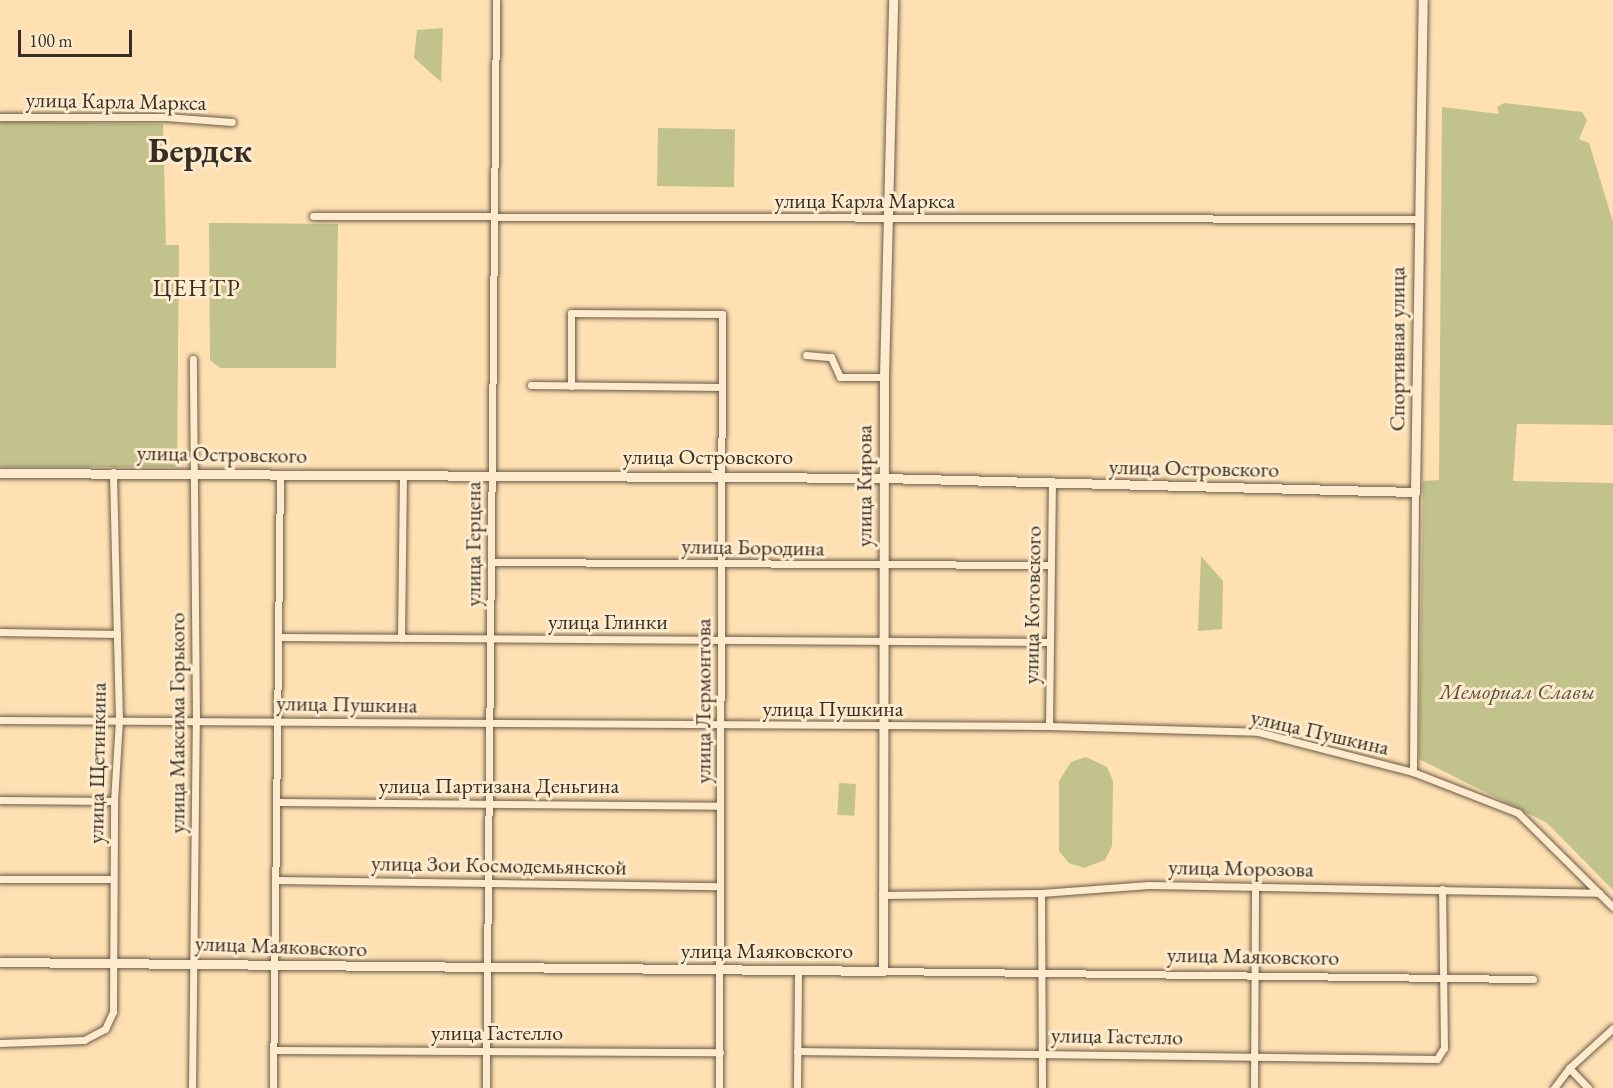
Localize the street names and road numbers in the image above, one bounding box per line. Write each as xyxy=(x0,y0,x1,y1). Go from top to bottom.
street label: улица Карла Маркса xyxy=(25,86,207,116)
street label: улица Карла Маркса xyxy=(775,188,955,214)
street label: Спортивная улица xyxy=(1384,267,1410,431)
street label: улица Кирова xyxy=(851,425,877,547)
street label: улица Островского xyxy=(137,439,307,469)
street label: улица Островского xyxy=(623,444,793,470)
street label: улица Островского xyxy=(1109,453,1279,483)
street label: улица Герцена xyxy=(460,481,486,607)
street label: улица Котовского xyxy=(1017,526,1047,684)
street label: улица Бородина xyxy=(681,533,825,561)
street label: улица Глинки xyxy=(548,609,668,635)
street label: улица Максима Горького xyxy=(164,612,190,834)
street label: улица Лермонтова xyxy=(690,618,716,784)
street label: улица Щетинкина xyxy=(82,682,112,844)
street label: улица Пушкина xyxy=(276,690,418,718)
street label: улица Пушкина xyxy=(762,696,904,722)
street label: улица Пушкина xyxy=(1248,703,1392,761)
street label: улица Партизана Деньгина xyxy=(379,773,619,799)
street label: улица Зои Космодемьянской xyxy=(371,850,627,880)
street label: улица Морозова xyxy=(1168,854,1314,882)
street label: улица Маяковского xyxy=(194,930,368,962)
street label: улица Маяковского xyxy=(681,938,853,964)
street label: улица Маяковского xyxy=(1167,941,1339,971)
street label: улица Гастелло xyxy=(431,1020,563,1046)
street label: улица Гастелло xyxy=(1051,1022,1183,1050)

